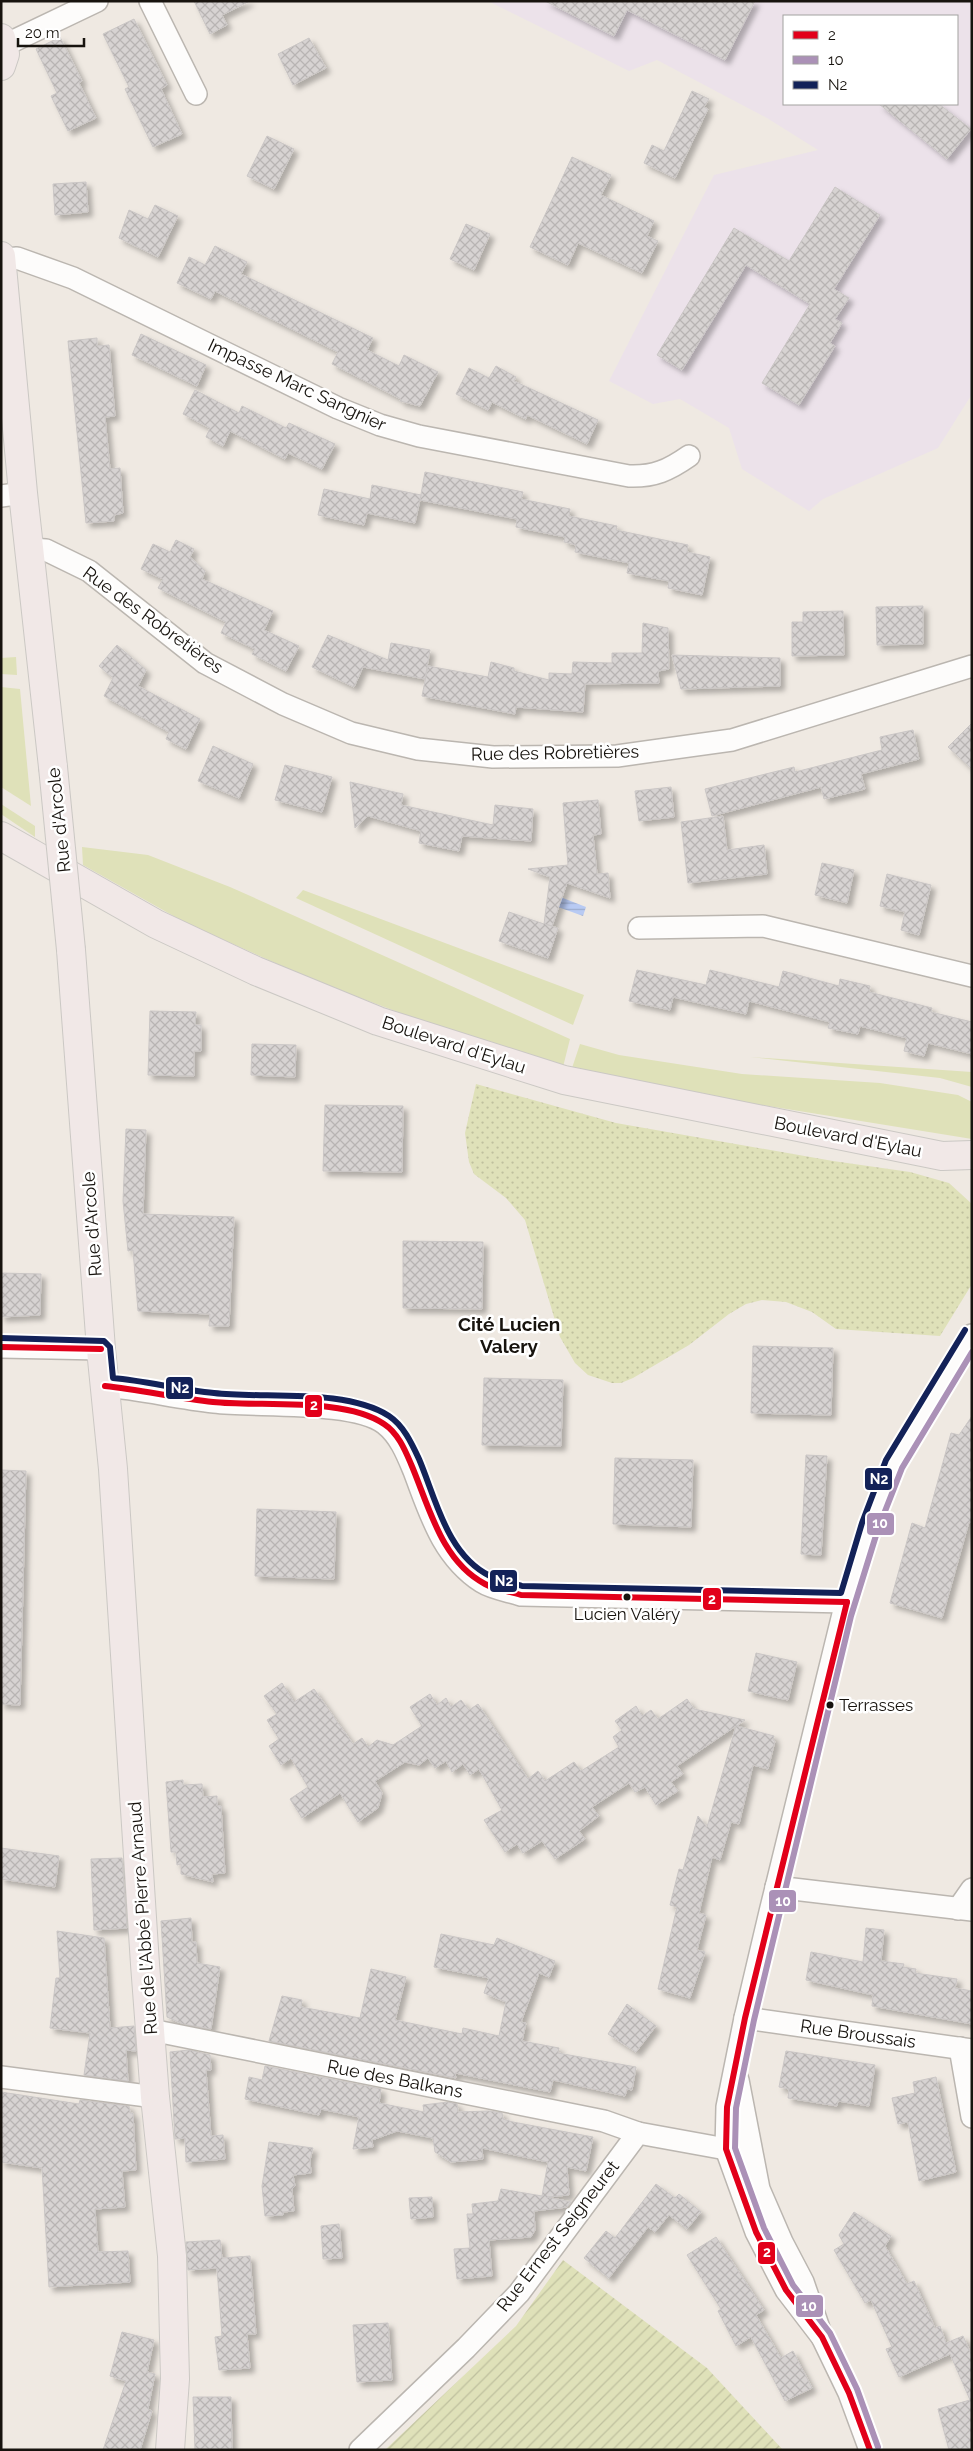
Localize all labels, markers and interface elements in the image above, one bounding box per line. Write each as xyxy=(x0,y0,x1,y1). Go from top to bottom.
scale bar xyxy=(18,15,84,47)
legend xyxy=(783,15,958,105)
text: 20 m xyxy=(25,24,60,42)
text: 2 xyxy=(828,26,836,44)
text: 10 xyxy=(828,51,844,69)
text: N2 xyxy=(828,76,848,94)
street label: Impasse Marc Sangnier xyxy=(205,334,390,435)
street label: Rue des Robretières xyxy=(79,562,228,678)
street label: Rue des Robretières xyxy=(471,741,640,764)
street label: Rue d'Arcole xyxy=(43,766,74,873)
street label: Boulevard d'Eylau xyxy=(380,1011,529,1078)
street label: Boulevard d'Eylau xyxy=(772,1112,924,1161)
street label: Rue d'Arcole xyxy=(77,1170,106,1277)
district label: Cité Lucien Valery xyxy=(458,1313,560,1357)
line badge: N2 xyxy=(165,1376,194,1400)
text: N2 xyxy=(171,1380,189,1396)
line badge: 2 xyxy=(304,1394,323,1418)
text: 2 xyxy=(310,1397,318,1413)
line badge: N2 xyxy=(864,1467,893,1491)
text: N2 xyxy=(870,1471,888,1487)
line badge: 10 xyxy=(866,1512,895,1536)
text: 10 xyxy=(872,1515,888,1531)
line badge: N2 xyxy=(489,1569,518,1593)
text: N2 xyxy=(495,1573,513,1589)
line badge: 2 xyxy=(702,1587,722,1611)
text: 2 xyxy=(708,1591,716,1607)
marker: Lucien Valéry xyxy=(622,1592,632,1602)
place label: Lucien Valéry xyxy=(574,1604,680,1624)
place label: Terrasses xyxy=(839,1695,913,1715)
marker: Terrasses xyxy=(825,1700,835,1710)
street label: Rue de l'Abbé Pierre Arnaud xyxy=(124,1801,161,2035)
line badge: 10 xyxy=(768,1889,797,1913)
text: 10 xyxy=(775,1893,791,1909)
street label: Rue Broussais xyxy=(799,2015,918,2052)
street label: Rue des Balkans xyxy=(325,2055,465,2102)
street label: Rue Ernest Seigneuret xyxy=(492,2156,623,2315)
line badge: 2 xyxy=(757,2241,776,2265)
text: 2 xyxy=(763,2244,771,2260)
line badge: 10 xyxy=(795,2294,824,2318)
text: 10 xyxy=(801,2298,817,2314)

